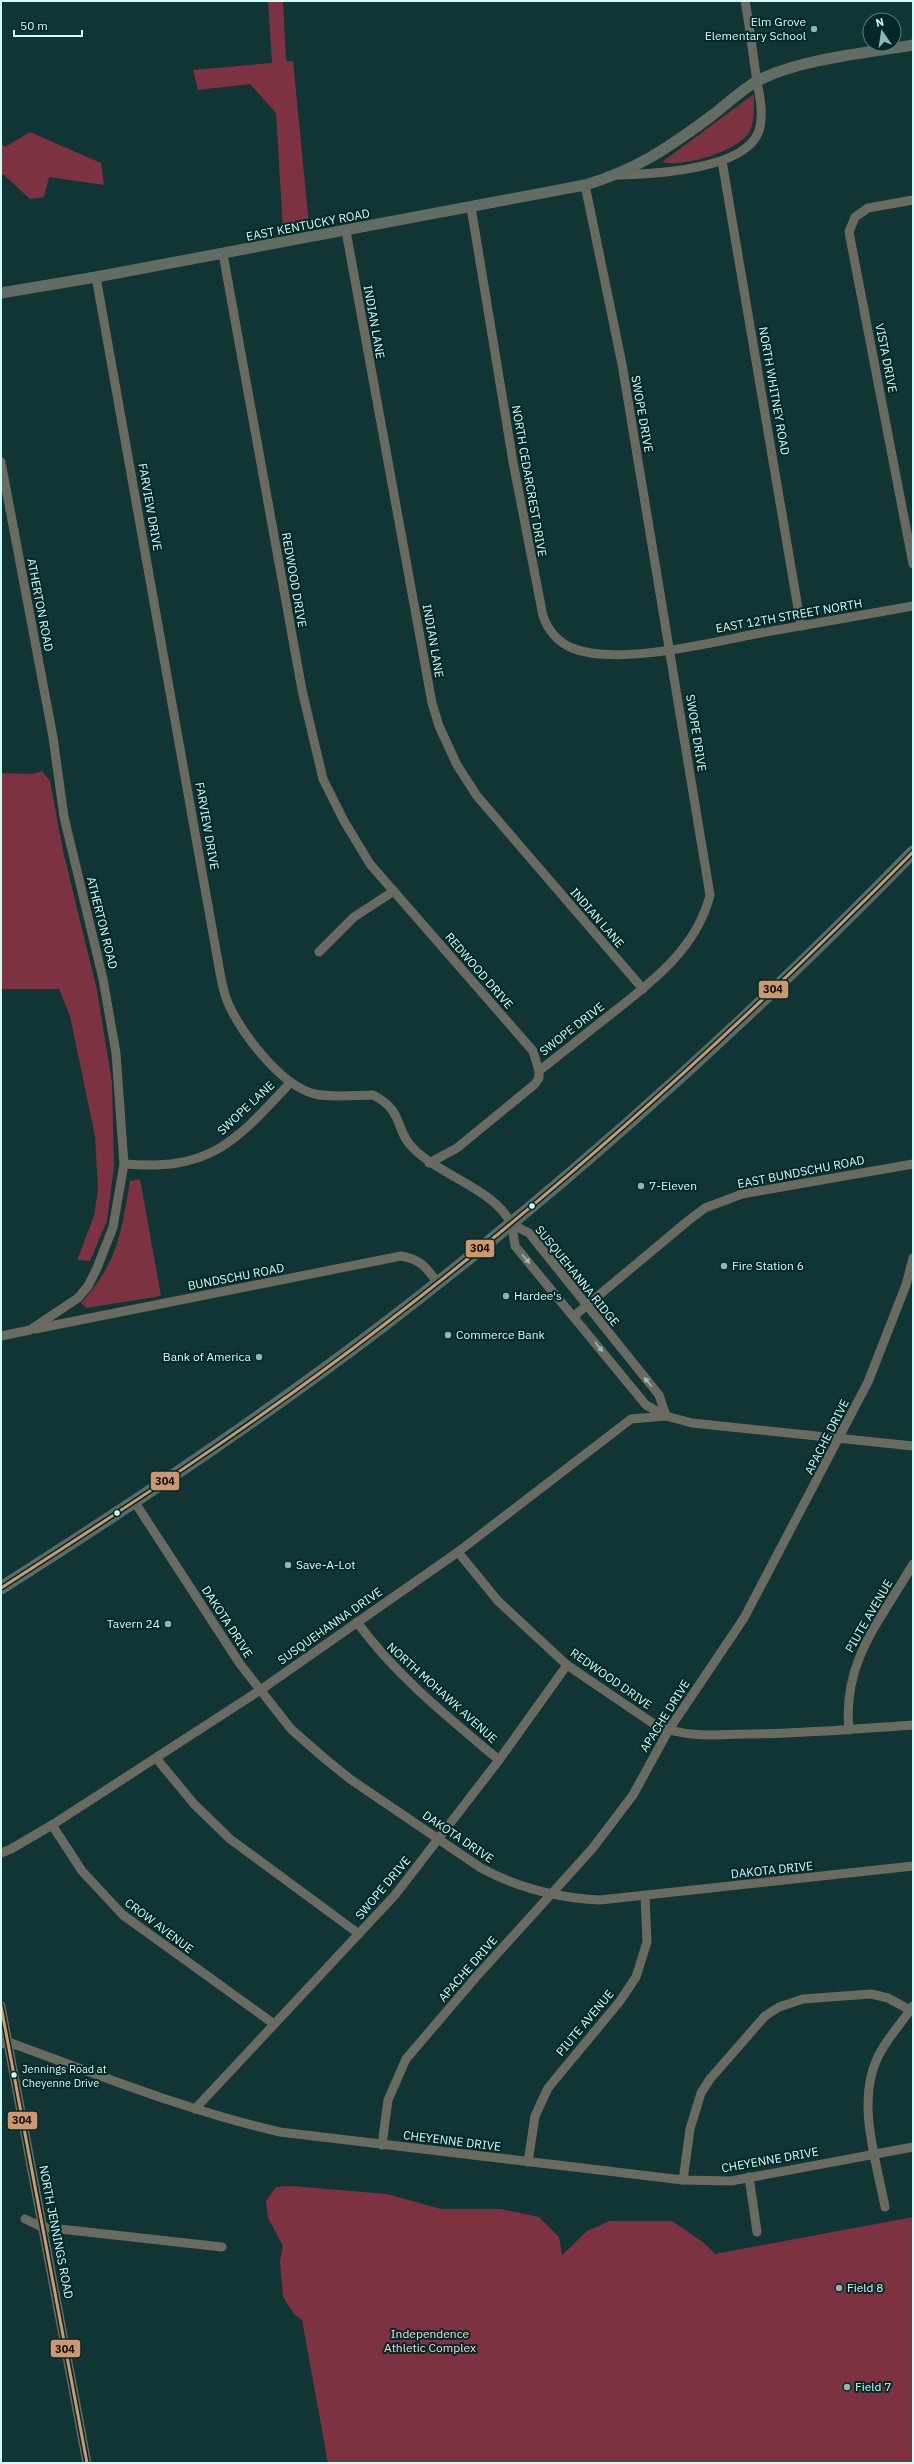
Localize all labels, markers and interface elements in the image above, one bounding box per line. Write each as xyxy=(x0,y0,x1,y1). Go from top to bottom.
scale bar xyxy=(14,12,82,38)
north arrow xyxy=(862,12,902,52)
place label: Elm Grove Elementary School xyxy=(705,14,806,43)
text: N xyxy=(874,15,885,30)
text: 50 m xyxy=(20,18,48,33)
marker: Elm Grove Elementary School xyxy=(809,24,819,34)
street label: EAST KENTUCKY ROAD xyxy=(245,205,371,244)
street label: INDIAN LANE xyxy=(361,284,388,360)
street label: VISTA DRIVE xyxy=(872,322,901,394)
street label: NORTH WHITNEY ROAD xyxy=(756,326,793,456)
street label: SWOPE DRIVE xyxy=(628,374,657,454)
street label: NORTH CEDARCREST DRIVE xyxy=(509,404,550,558)
street label: FARVIEW DRIVE xyxy=(135,462,166,552)
street label: REDWOOD DRIVE xyxy=(279,531,310,629)
street label: ATHERTON ROAD xyxy=(24,557,57,653)
street label: EAST 12TH STREET NORTH xyxy=(714,595,863,636)
street label: INDIAN LANE xyxy=(420,603,447,679)
street label: SWOPE DRIVE xyxy=(683,693,710,773)
street label: FARVIEW DRIVE xyxy=(192,781,223,871)
street label: ATHERTON ROAD xyxy=(84,875,121,971)
street label: INDIAN LANE xyxy=(567,885,627,951)
street label: REDWOOD DRIVE xyxy=(442,929,517,1012)
line badge: 304 xyxy=(758,980,789,999)
text: 304 xyxy=(763,982,783,996)
street label: SWOPE DRIVE xyxy=(536,999,607,1059)
street label: SWOPE LANE xyxy=(214,1077,277,1138)
street label: EAST BUNDSCHU ROAD xyxy=(736,1152,866,1191)
place label: 7-Eleven xyxy=(649,1178,697,1193)
marker: 7-Eleven xyxy=(636,1181,646,1191)
unlabelled marker xyxy=(527,1201,537,1211)
street label: SUSQUEHANNA RIDGE xyxy=(532,1222,623,1329)
line badge: 304 xyxy=(465,1239,495,1258)
text: 304 xyxy=(470,1241,490,1255)
one-way arrow xyxy=(522,1253,531,1264)
place label: Fire Station 6 xyxy=(732,1258,804,1273)
street label: BUNDSCHU ROAD xyxy=(186,1260,285,1293)
marker: Fire Station 6 xyxy=(719,1261,729,1271)
place label: Hardee's xyxy=(514,1288,562,1303)
marker: Hardee's xyxy=(501,1291,511,1301)
place label: Commerce Bank xyxy=(456,1327,546,1342)
marker: Commerce Bank xyxy=(443,1330,453,1340)
one-way arrow xyxy=(594,1341,603,1352)
place label: Bank of America xyxy=(163,1349,252,1364)
marker: Bank of America xyxy=(254,1352,264,1362)
one-way arrow xyxy=(643,1376,652,1387)
street label: APACHE DRIVE xyxy=(801,1397,852,1477)
line badge: 304 xyxy=(150,1471,180,1491)
text: 304 xyxy=(155,1474,175,1488)
unlabelled marker xyxy=(112,1508,122,1518)
place label: Save-A-Lot xyxy=(296,1557,355,1572)
marker: Save-A-Lot xyxy=(283,1560,293,1570)
street label: PIUTE AVENUE xyxy=(842,1576,896,1655)
street label: DAKOTA DRIVE xyxy=(199,1583,256,1660)
street label: SUSQUEHANNA DRIVE xyxy=(275,1584,385,1667)
place label: Tavern 24 xyxy=(107,1616,160,1631)
marker: Tavern 24 xyxy=(163,1619,173,1629)
street label: NORTH MOHAWK AVENUE xyxy=(384,1639,501,1746)
street label: REDWOOD DRIVE xyxy=(568,1645,655,1712)
street label: APACHE DRIVE xyxy=(636,1677,693,1755)
street label: DAKOTA DRIVE xyxy=(420,1807,497,1866)
street label: SWOPE DRIVE xyxy=(352,1853,413,1922)
street label: DAKOTA DRIVE xyxy=(730,1858,814,1881)
street label: CROW AVENUE xyxy=(122,1895,197,1956)
street label: APACHE DRIVE xyxy=(435,1933,500,2005)
street label: PIUTE AVENUE xyxy=(553,1986,617,2059)
place label: Jennings Road at Cheyenne Drive xyxy=(22,2062,107,2090)
marker: Jennings Road at Cheyenne Drive xyxy=(9,2070,19,2080)
line badge: 304 xyxy=(7,2111,38,2130)
text: 304 xyxy=(12,2113,32,2127)
street label: CHEYENNE DRIVE xyxy=(402,2127,502,2154)
street label: CHEYENNE DRIVE xyxy=(720,2144,820,2175)
street label: NORTH JENNINGS ROAD xyxy=(36,2164,77,2300)
place label: Field 8 xyxy=(847,2280,884,2295)
marker: Field 8 xyxy=(834,2283,844,2293)
park label: Independence Athletic Complex xyxy=(384,2326,476,2355)
line badge: 304 xyxy=(50,2339,81,2358)
text: 304 xyxy=(55,2342,75,2356)
place label: Field 7 xyxy=(855,2379,892,2394)
marker: Field 7 xyxy=(842,2382,852,2392)

